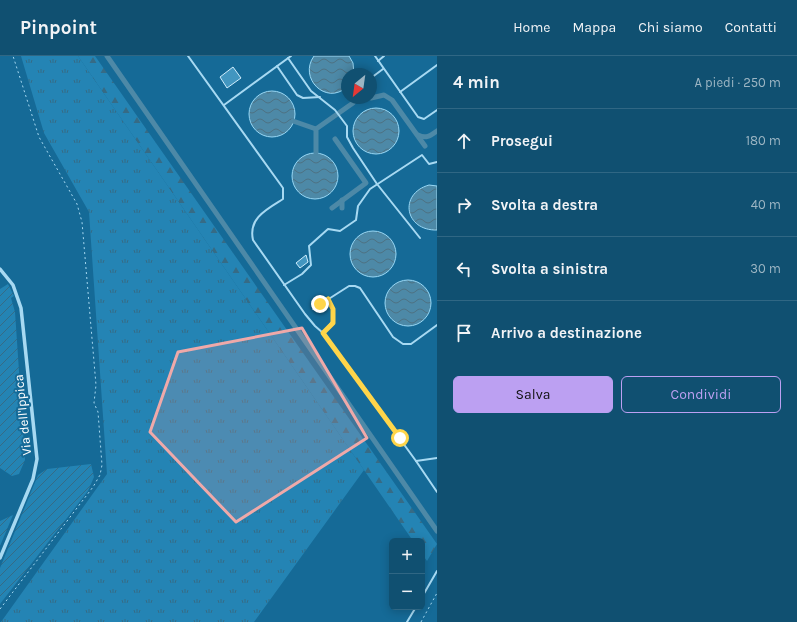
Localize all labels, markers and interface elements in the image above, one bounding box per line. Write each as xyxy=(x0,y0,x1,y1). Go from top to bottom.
text: Pinpoint xyxy=(20,17,97,39)
text: Home xyxy=(513,19,550,36)
text: Mappa xyxy=(572,19,616,36)
text: Chi siamo xyxy=(638,19,703,36)
text: Contatti xyxy=(725,19,777,36)
north arrow xyxy=(341,68,377,104)
text: 4 min xyxy=(453,72,500,92)
text: A piedi · 250 m xyxy=(694,75,781,90)
icon: ahead xyxy=(453,130,475,152)
text: Prosegui xyxy=(491,132,553,150)
text: 180 m xyxy=(746,133,781,148)
icon: right xyxy=(453,194,475,216)
text: Svolta a destra xyxy=(491,196,598,214)
text: 40 m xyxy=(751,197,781,212)
icon: left xyxy=(453,258,475,280)
text: Svolta a sinistra xyxy=(491,260,608,278)
text: 30 m xyxy=(750,261,781,276)
route end xyxy=(311,295,329,313)
icon: arrive xyxy=(453,322,475,344)
text: Arrivo a destinazione xyxy=(491,324,642,342)
street label: Via dell'Ippica xyxy=(11,374,34,456)
button: Salva xyxy=(453,376,613,413)
button: Condividi xyxy=(621,376,781,413)
route start xyxy=(391,429,409,447)
map controls xyxy=(389,538,425,610)
button: + xyxy=(389,538,425,574)
button: − xyxy=(389,574,425,610)

